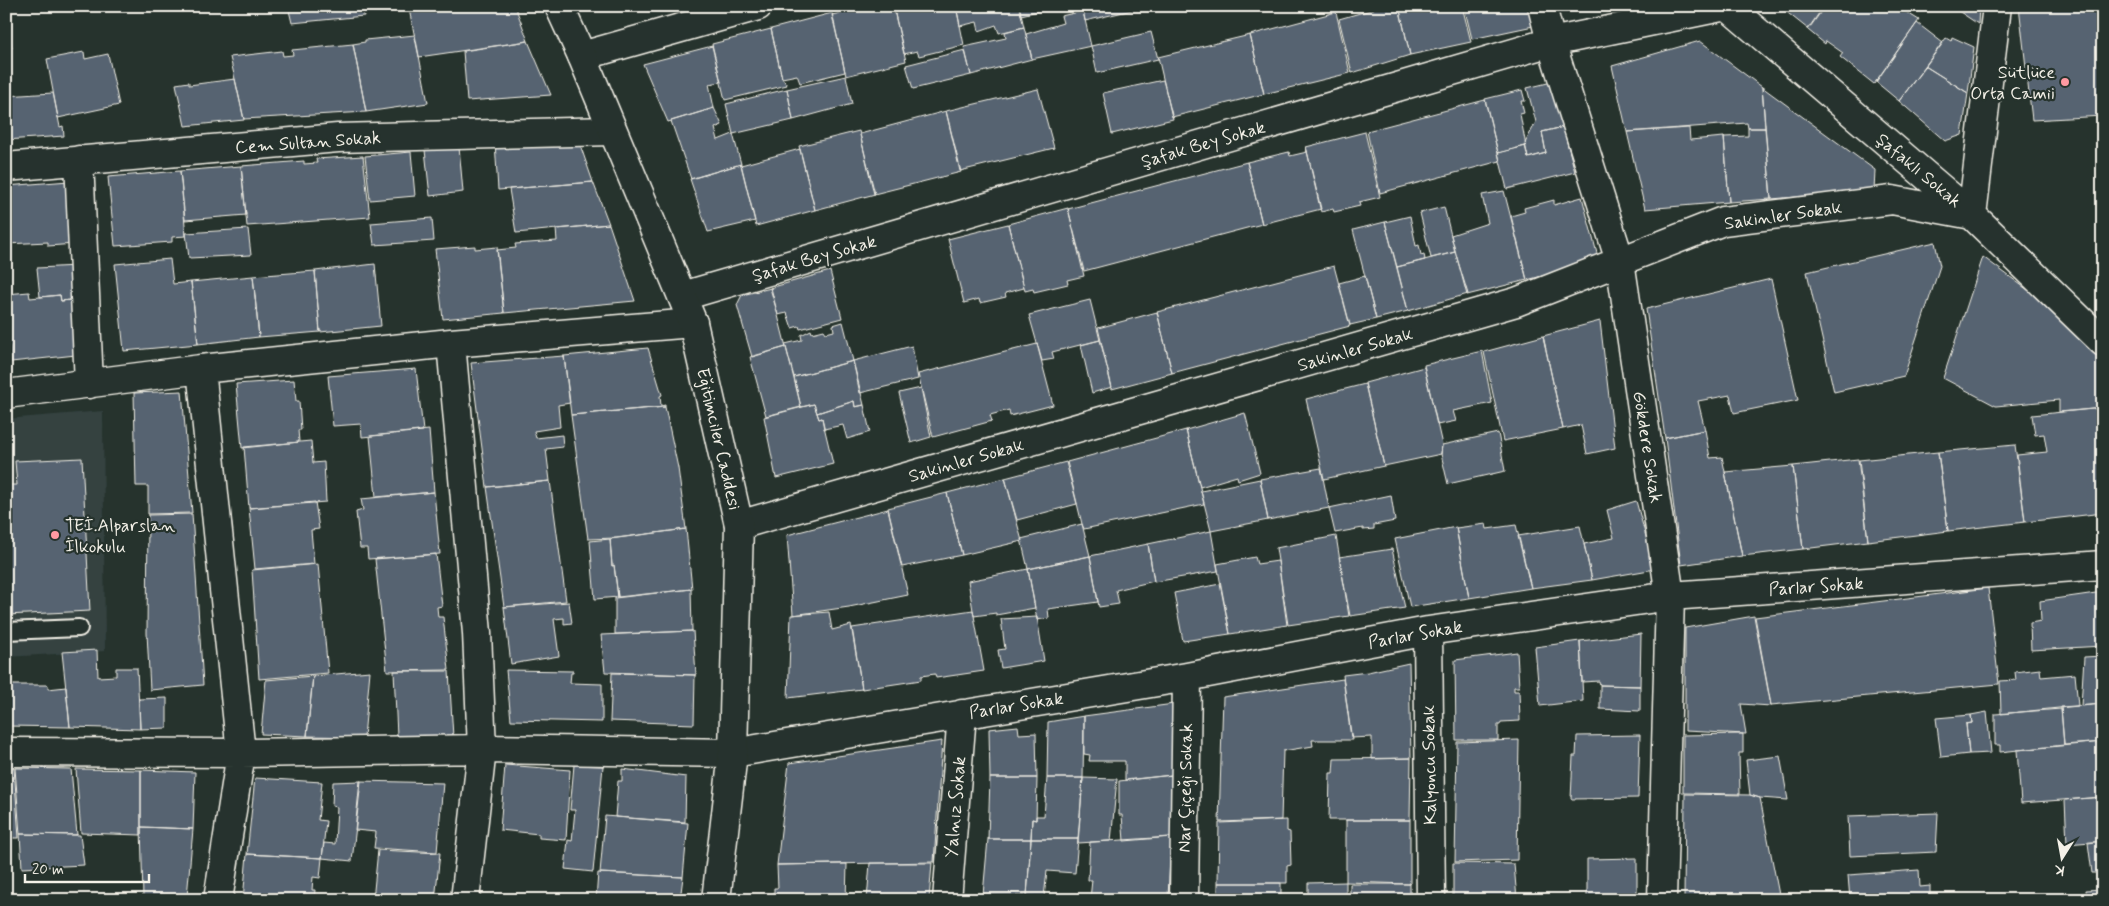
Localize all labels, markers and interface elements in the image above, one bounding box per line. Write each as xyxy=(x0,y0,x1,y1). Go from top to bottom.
place label: Sütlüce Orta Camii xyxy=(1970,61,2055,106)
marker: Sütlüce Orta Camii xyxy=(2059,76,2071,88)
street label: Şafak Bey Sokak xyxy=(1138,116,1268,174)
street label: Cem Sultan Sokak xyxy=(234,126,382,160)
street label: Şafaklı Sokak xyxy=(1870,128,1966,214)
street label: Sakinler Sokak xyxy=(1723,196,1844,236)
street label: Şafak Bey Sokak xyxy=(749,230,879,288)
street label: Sakinler Sokak xyxy=(1295,322,1416,378)
street label: Eğitimciler Caddesi xyxy=(690,366,746,513)
street label: Gökdere Sokak xyxy=(1626,389,1668,505)
street label: Sakinler Sokak xyxy=(906,433,1027,489)
place label: TEİ.Alparslan İlkokulu xyxy=(65,514,175,559)
marker: TEİ.Alparslan İlkokulu xyxy=(49,529,61,541)
street label: Parlar Sokak xyxy=(1768,572,1864,602)
street label: Parlar Sokak xyxy=(1366,615,1464,655)
street label: Parlar Sokak xyxy=(967,687,1065,725)
street label: Kalyoncu Sokak xyxy=(1417,705,1443,825)
street label: Nar Çiçeği Sokak xyxy=(1173,723,1199,853)
street label: Yalnız Sokak xyxy=(940,755,972,859)
north arrow xyxy=(2036,834,2086,884)
scale bar xyxy=(25,851,149,883)
text: 20 m xyxy=(32,860,64,880)
text: K xyxy=(2052,860,2066,880)

